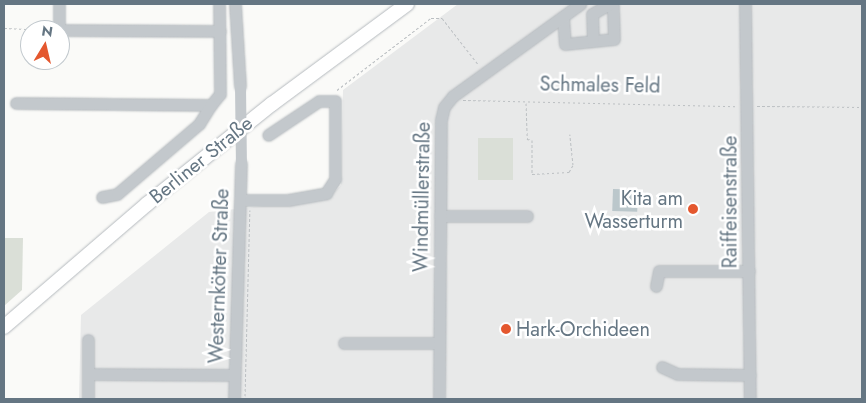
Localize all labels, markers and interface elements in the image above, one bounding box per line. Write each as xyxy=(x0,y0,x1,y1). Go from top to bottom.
north arrow xyxy=(20,20,70,70)
text: N xyxy=(40,20,54,42)
street label: Schmales Feld xyxy=(539,72,661,98)
street label: Berliner Straße xyxy=(145,111,257,209)
street label: Windmüllerstraße xyxy=(409,122,435,272)
street label: Raiffeisenstraße xyxy=(718,136,742,268)
place label: Kita am Wasserturm xyxy=(585,186,683,233)
street label: Westernkötter Straße xyxy=(204,188,234,364)
marker: Kita am Wasserturm xyxy=(687,203,699,215)
place label: Hark-Orchideen xyxy=(516,317,650,341)
marker: Hark-Orchideen xyxy=(500,323,512,335)

